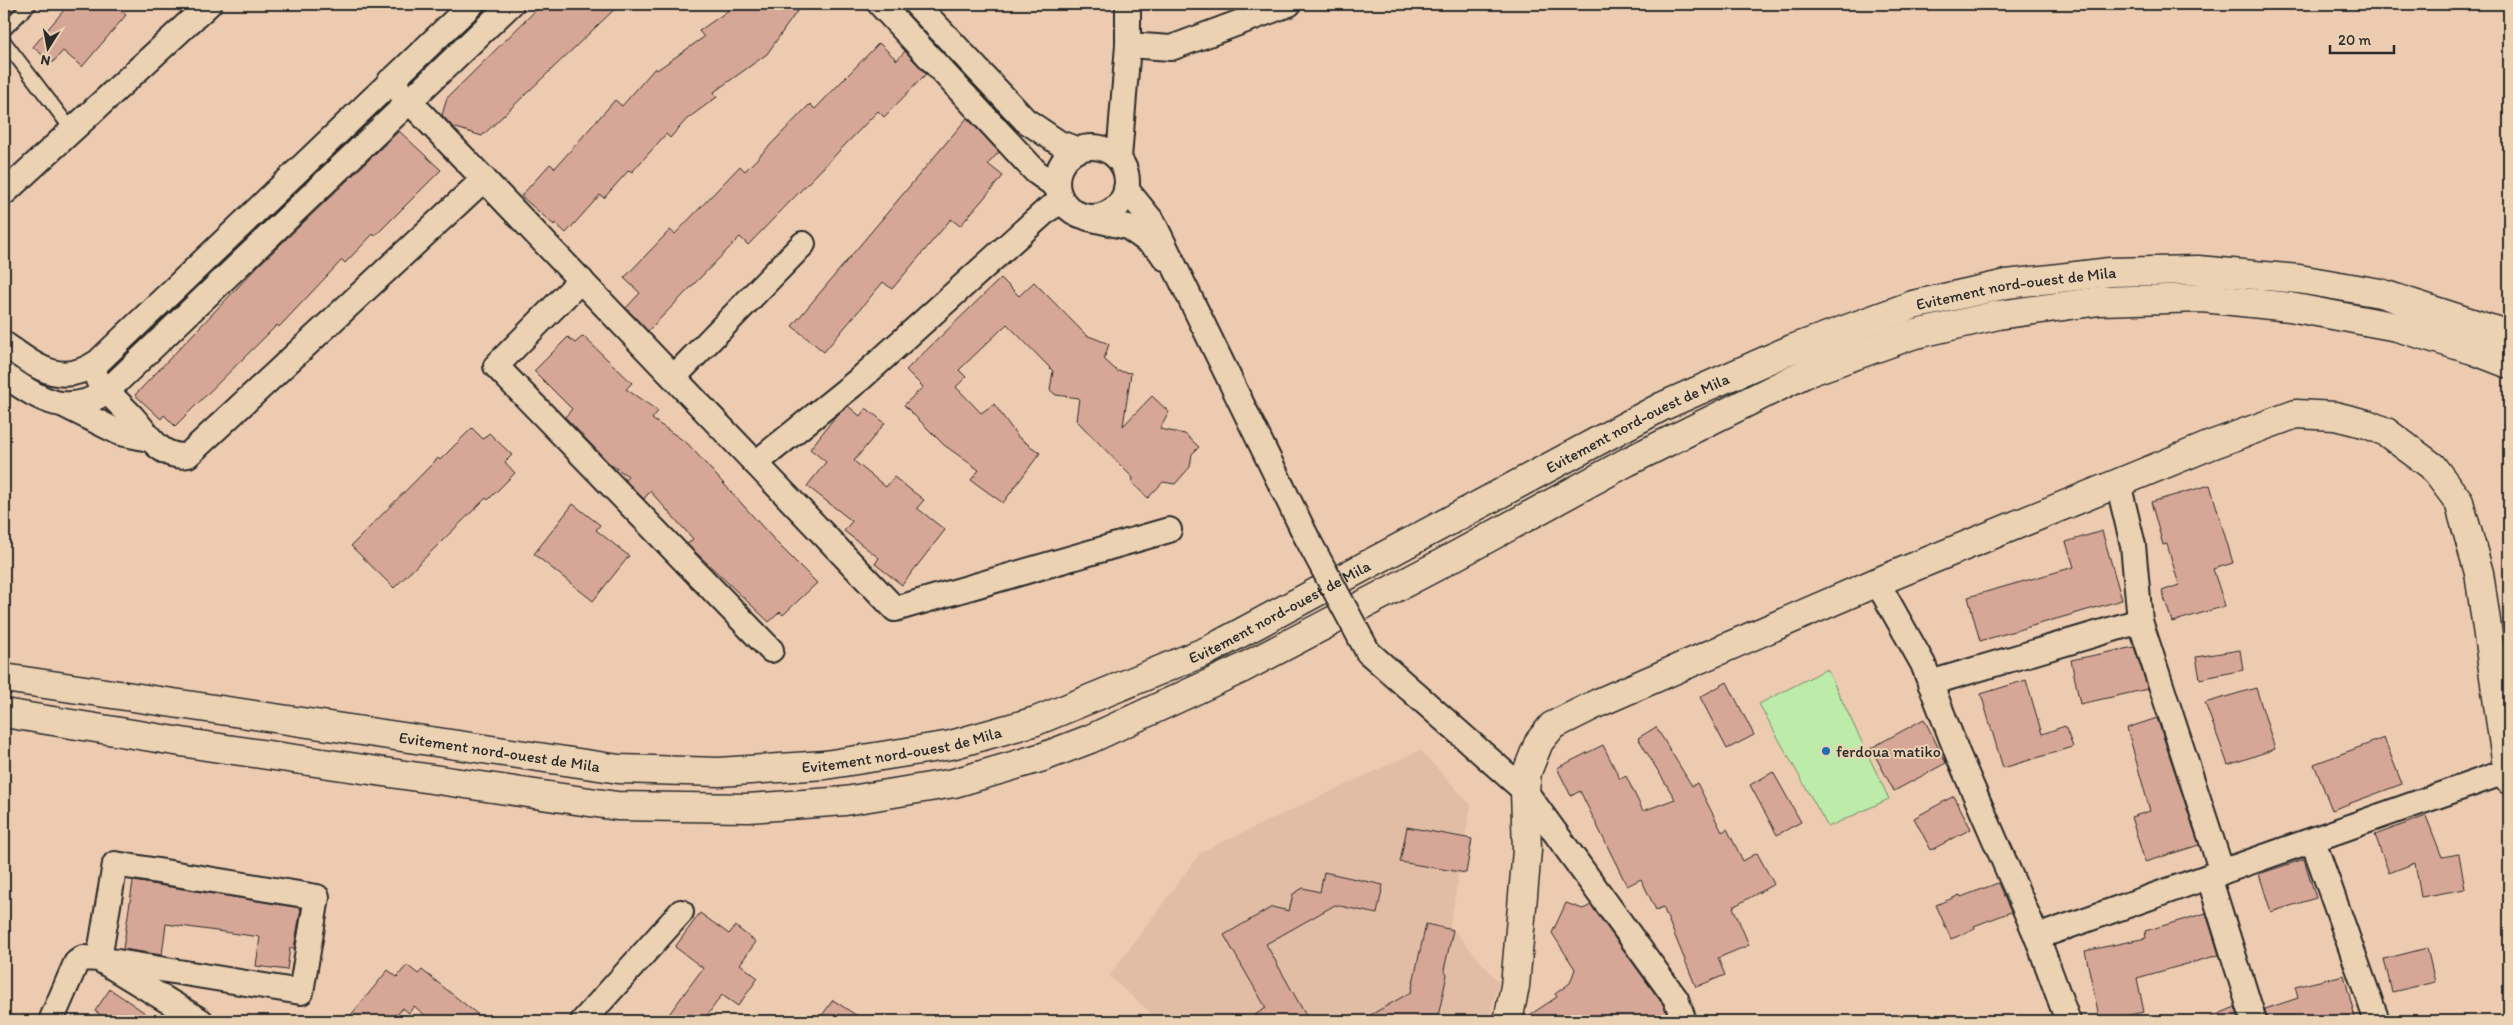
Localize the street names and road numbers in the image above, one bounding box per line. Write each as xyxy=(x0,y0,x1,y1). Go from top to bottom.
street label: Evitement nord-ouest de Mila xyxy=(1914,263,2117,314)
street label: Evitement nord-ouest de Mila xyxy=(1543,369,1733,477)
street label: Evitement nord-ouest de Mila xyxy=(1186,556,1374,667)
street label: Evitement nord-ouest de Mila xyxy=(801,722,1004,777)
street label: Evitement nord-ouest de Mila xyxy=(398,728,602,776)

